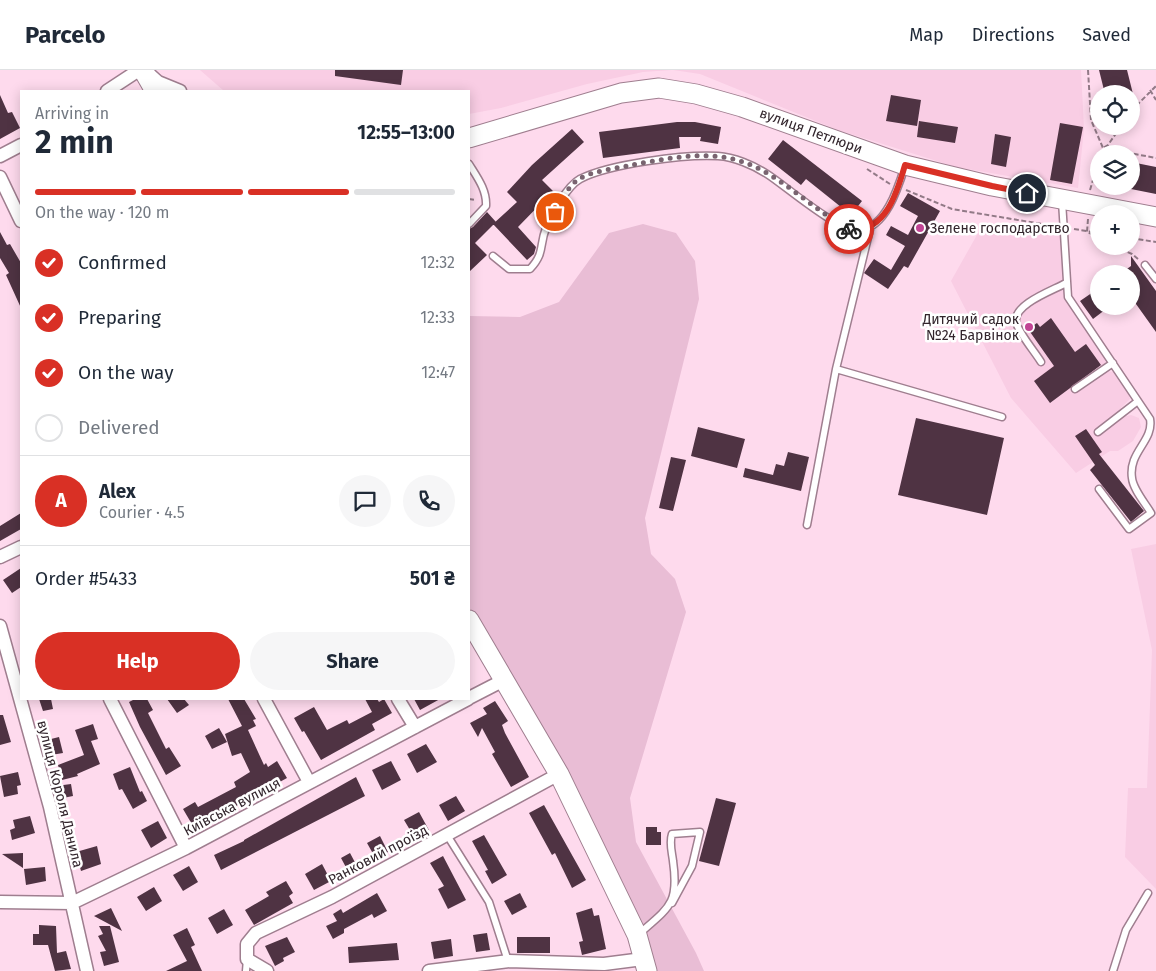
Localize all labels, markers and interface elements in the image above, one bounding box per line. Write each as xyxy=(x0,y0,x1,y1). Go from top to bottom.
text: Parcelo xyxy=(25,21,106,49)
text: Map xyxy=(909,24,944,46)
text: Directions xyxy=(972,24,1054,46)
text: Saved xyxy=(1082,24,1131,46)
map controls xyxy=(1090,85,1140,315)
button: locate xyxy=(1090,85,1140,135)
text: Arriving in xyxy=(35,104,109,123)
street label: вулиця Петлюри xyxy=(757,104,865,158)
text: 12:55–13:00 xyxy=(357,121,455,144)
text: 2 min xyxy=(35,123,114,161)
button: layers xyxy=(1090,145,1140,195)
pin xyxy=(1006,172,1048,214)
icon: home xyxy=(1013,179,1041,207)
pin xyxy=(534,191,576,233)
icon: bag xyxy=(541,198,569,226)
text: On the way · 120 m xyxy=(35,203,169,222)
courier xyxy=(824,204,874,254)
button: + xyxy=(1090,205,1140,255)
icon: bike xyxy=(835,215,863,243)
place label: Зелене господарство xyxy=(930,220,1070,237)
marker: Зелене господарство xyxy=(914,222,926,234)
icon: check xyxy=(35,249,63,277)
text: Confirmed xyxy=(78,251,167,274)
text: 12:32 xyxy=(420,253,455,272)
button: − xyxy=(1090,265,1140,315)
icon: check xyxy=(35,304,63,332)
text: Preparing xyxy=(78,306,161,329)
text: 12:33 xyxy=(420,308,455,327)
place label: Дитячий садок №24 Барвінок xyxy=(922,311,1020,344)
marker: Дитячий садок №24 Барвінок xyxy=(1023,321,1035,333)
icon: check xyxy=(35,359,63,387)
text: On the way xyxy=(78,361,174,384)
text: 12:47 xyxy=(421,363,455,382)
text: Delivered xyxy=(78,416,160,439)
button: chat xyxy=(339,475,391,527)
button: phone xyxy=(403,475,455,527)
text: Alex xyxy=(99,480,136,503)
text: A xyxy=(55,489,67,512)
text: Courier · 4.5 xyxy=(99,503,185,522)
text: Order #5433 xyxy=(35,567,137,590)
text: 501 ₴ xyxy=(410,567,455,590)
button: Help xyxy=(35,632,240,690)
button: Share xyxy=(250,632,455,690)
street label: вулиця Короля Данила xyxy=(33,719,87,869)
street label: Київська вулиця xyxy=(181,774,283,840)
street label: Ранковий проїзд xyxy=(325,822,431,888)

